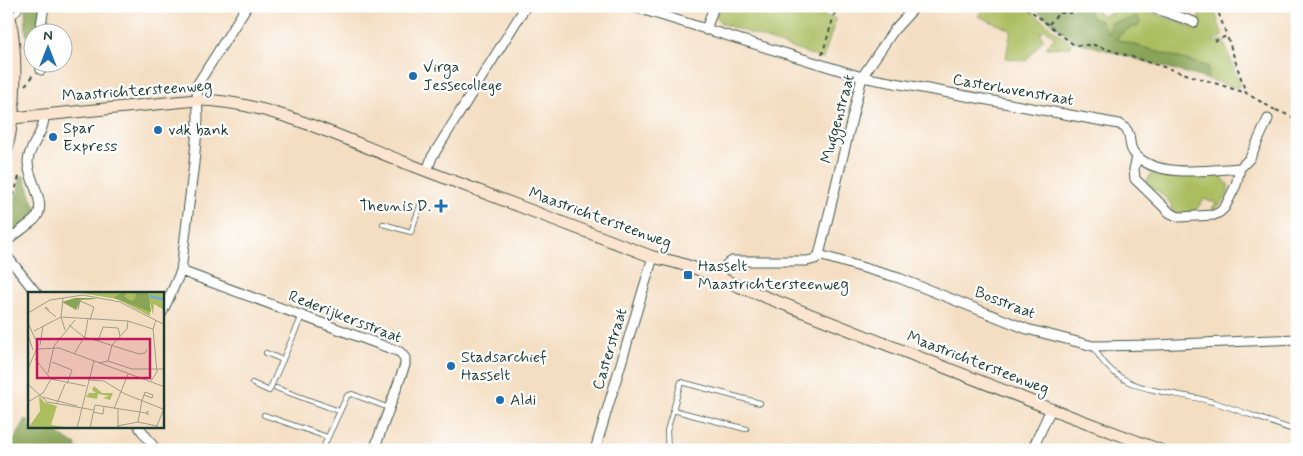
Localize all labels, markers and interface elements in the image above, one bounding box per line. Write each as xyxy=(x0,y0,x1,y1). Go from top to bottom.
north arrow xyxy=(22,22,72,72)
text: N xyxy=(43,27,53,45)
place label: Virga Jessecollege xyxy=(423,57,502,96)
street label: Casterhovenstraat xyxy=(951,69,1075,111)
marker: Virga Jessecollege xyxy=(407,70,419,82)
street label: Muggenstraat xyxy=(816,72,861,166)
street label: Maastrichtersteenweg xyxy=(61,75,213,108)
place label: Spar Express xyxy=(63,118,117,157)
place label: vdk bank xyxy=(168,120,229,141)
marker: vdk bank xyxy=(152,124,164,136)
marker: Spar Express xyxy=(47,131,59,143)
street label: Maastrichtersteenweg xyxy=(525,182,674,255)
place label: Theunis D. xyxy=(360,196,431,217)
marker: Theunis D. xyxy=(435,200,447,212)
place label: Hasselt Maastrichtersteenweg xyxy=(698,256,849,296)
marker: Hasselt Maastrichtersteenweg xyxy=(682,269,694,281)
street label: Bosstraat xyxy=(972,282,1038,324)
street label: Rederijkersstraat xyxy=(285,286,405,348)
inset map xyxy=(28,292,164,428)
street label: Casterstraat xyxy=(588,306,632,392)
street label: Maastrichtersteenweg xyxy=(904,326,1052,401)
place label: Stadsarchief Hasselt xyxy=(461,347,547,386)
marker: Stadsarchief Hasselt xyxy=(445,360,457,372)
place label: Aldi xyxy=(510,390,536,411)
marker: Aldi xyxy=(494,394,506,406)

